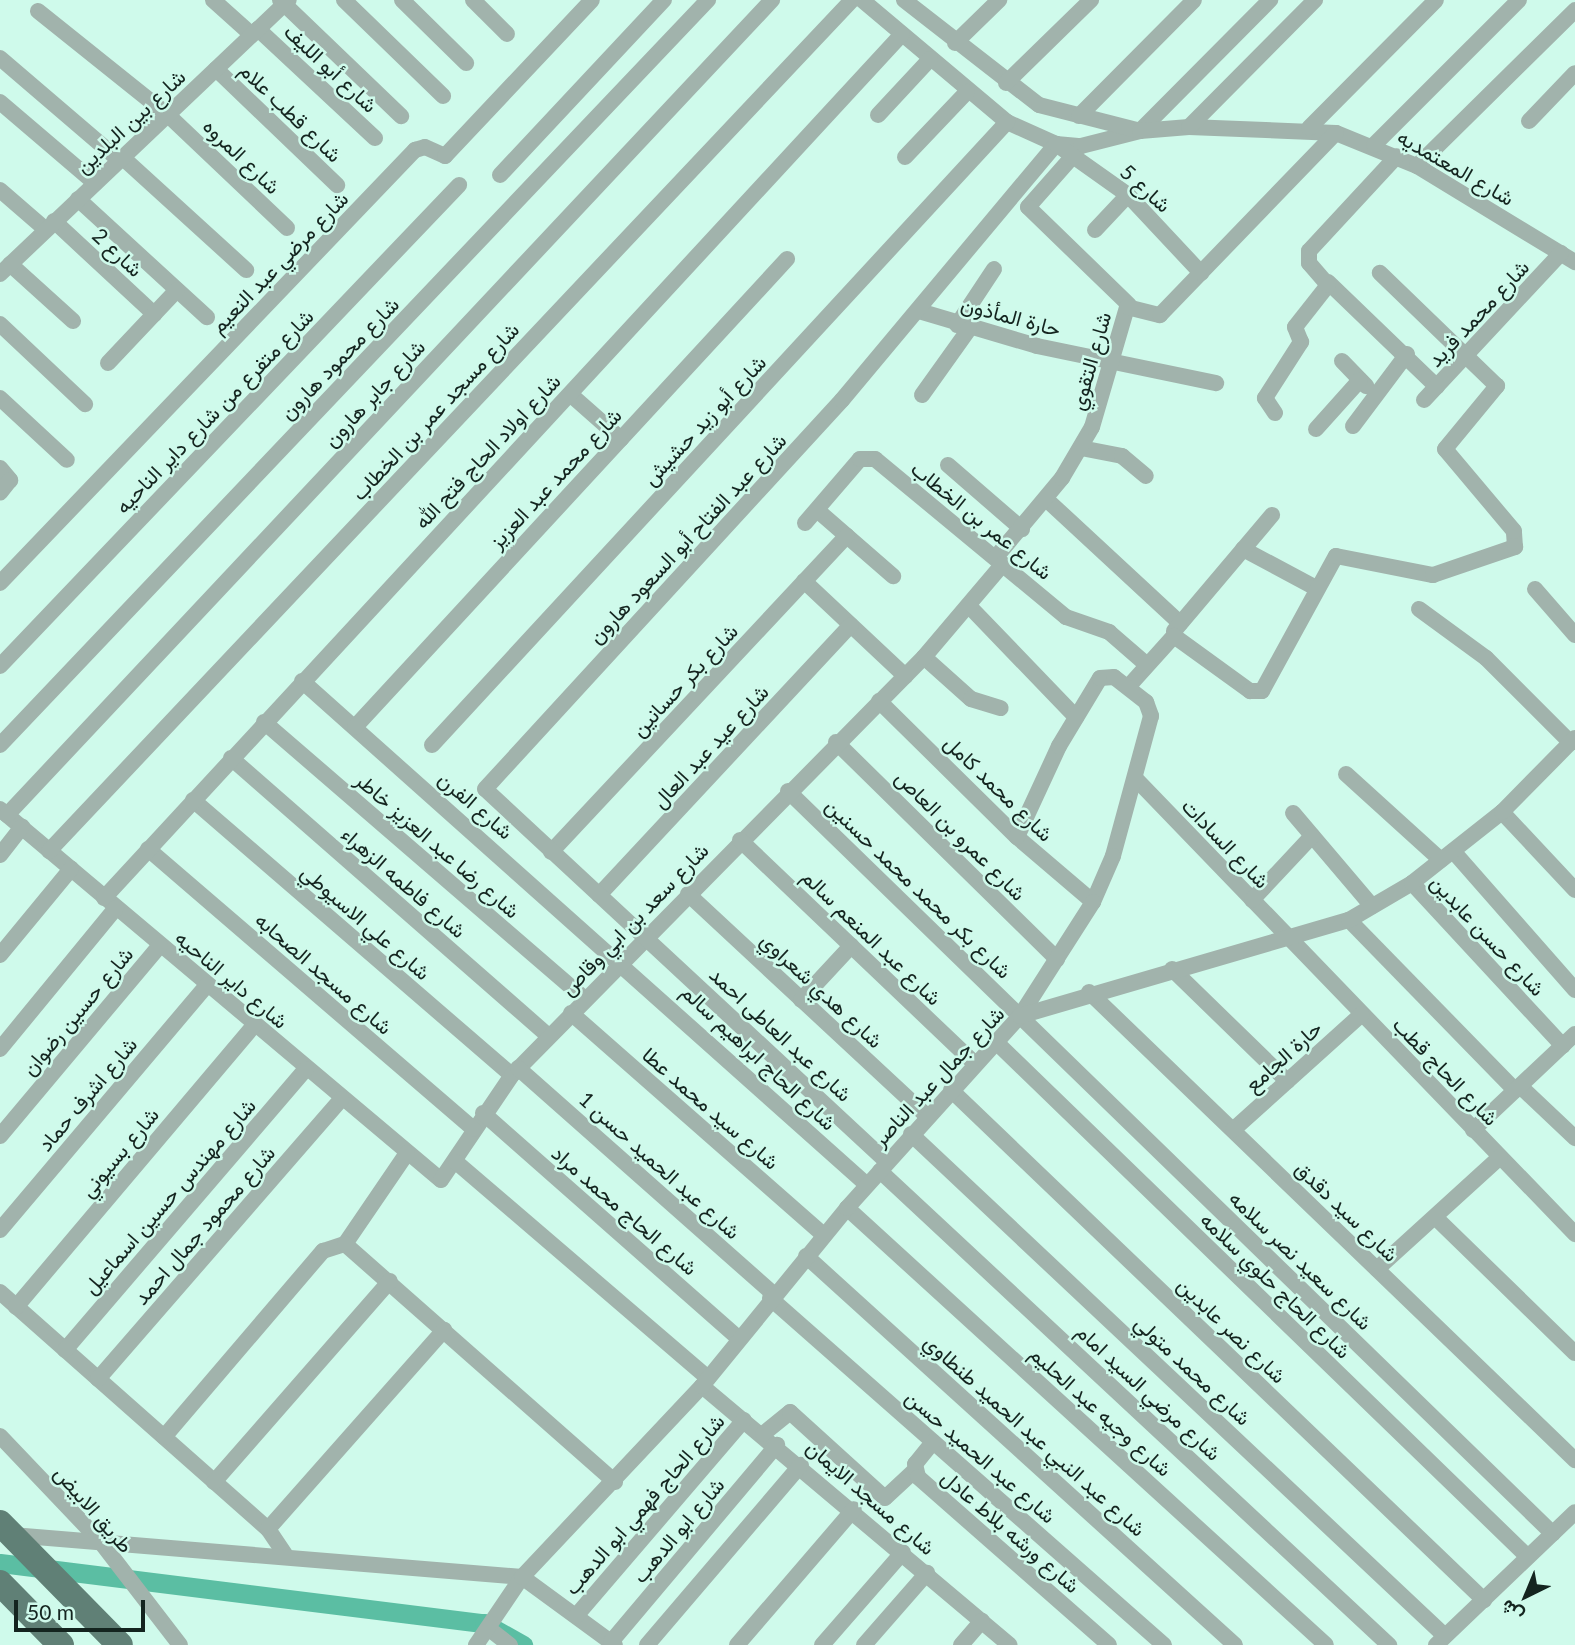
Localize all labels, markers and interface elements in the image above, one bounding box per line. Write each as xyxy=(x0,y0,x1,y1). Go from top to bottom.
street label: شارع أبو الليف xyxy=(279,19,383,117)
street label: شارع قطب علام xyxy=(235,57,347,167)
street label: شارع بين البلدين xyxy=(70,64,190,178)
street label: شارع المروه xyxy=(198,113,286,199)
street label: شارع المعتمديه xyxy=(1393,123,1519,211)
street label: شارع 5 xyxy=(1115,159,1177,217)
street label: شارع مرضي عبد النعيم xyxy=(205,186,353,338)
street label: شارع 2 xyxy=(88,222,148,282)
street label: شارع محمد فريد xyxy=(1422,254,1534,372)
street label: حارة المأذون xyxy=(958,291,1064,341)
street label: شارع محمود هارون xyxy=(274,292,404,424)
street label: شارع متفرع من شارع داير الناحيه xyxy=(110,304,318,518)
street label: شارع التقوي xyxy=(1064,309,1116,413)
street label: شارع مسجد عمر بن الخطاب xyxy=(346,317,524,505)
street label: شارع جابر هارون xyxy=(318,334,430,452)
street label: شارع أبو زيد حشيش xyxy=(637,350,771,490)
street label: شارع اولاد الحاج فتح الله xyxy=(409,368,565,534)
street label: شارع محمد عبد العزيز xyxy=(483,403,627,553)
street label: شارع عبد الفتاح أبو السعود هارون xyxy=(583,428,791,648)
street label: شارع عمر بن الخطاب xyxy=(906,455,1058,585)
street label: شارع بكر حسانين xyxy=(625,618,743,742)
street label: شارع عيد عبد العال xyxy=(646,679,774,813)
street label: شارع محمد كامل xyxy=(939,730,1059,846)
street label: شارع عمرو بن العاص xyxy=(890,764,1032,906)
street label: شارع الفرن xyxy=(434,766,518,844)
street label: شارع رضا عبد العزيز خاطر xyxy=(351,767,525,923)
street label: شارع بكر محمد محمد حسنين xyxy=(821,793,1017,983)
street label: شارع السادات xyxy=(1177,793,1275,893)
street label: شارع فاطمه الزهراء xyxy=(337,821,471,943)
street label: شارع سعد بن ابي وقاص xyxy=(555,838,713,1000)
street label: شارع علي الاسيوطي xyxy=(296,859,436,985)
street label: شارع عبد المنعم سالم xyxy=(797,864,947,1010)
street label: شارع حسن عابدين xyxy=(1426,869,1550,1001)
street label: شارع مسجد الصحابه xyxy=(250,907,398,1039)
street label: شارع داير الناحيه xyxy=(171,925,293,1033)
street label: شارع هدي شعراوي xyxy=(756,927,888,1053)
street label: شارع حسين رضوان xyxy=(16,942,138,1080)
street label: شارع عبد العاطى احمد xyxy=(705,961,857,1107)
street label: شارع الحاج ابراهيم سالم xyxy=(676,979,842,1135)
street label: شارع جمال عبد الناصر xyxy=(867,1001,1009,1151)
street label: شارع الحاج قطب xyxy=(1388,1012,1504,1130)
street label: حارة الجامع xyxy=(1239,1015,1327,1097)
street label: شارع اشرف حماد xyxy=(32,1032,142,1156)
street label: شارع سيد محمد عطا xyxy=(637,1042,785,1174)
street label: شارع عبد الحميد حسن 1 xyxy=(574,1086,746,1244)
street label: شارع مهندس حسين اسماعيل xyxy=(77,1093,261,1299)
street label: شارع بسيوني xyxy=(74,1102,164,1202)
street label: شارع محمود جمال احمد xyxy=(128,1140,280,1310)
street label: شارع الحاج محمد مراد xyxy=(547,1140,703,1280)
street label: شارع سيد دقدق xyxy=(1290,1156,1404,1266)
street label: شارع سعيد نصر سلامه xyxy=(1224,1185,1378,1335)
street label: شارع الحاج حلوي سلامه xyxy=(1196,1207,1356,1363)
street label: شارع نصر عابدين xyxy=(1172,1272,1292,1388)
street label: شارع محمد متولي xyxy=(1130,1310,1256,1430)
street label: شارع مرضي السيد امام xyxy=(1071,1318,1227,1466)
street label: شارع عبد النبي عبد الحميد طنطاوي xyxy=(919,1329,1151,1541)
street label: شارع وجيه عبد الحليم xyxy=(1025,1341,1177,1481)
street label: شارع عبد الحميد حسن xyxy=(901,1384,1061,1528)
street label: شارع الحاج فهمي ابو الدهب xyxy=(559,1409,729,1599)
street label: شارع مسجد الايمان xyxy=(801,1434,941,1560)
street label: طريق الابيض xyxy=(49,1460,139,1558)
street label: شارع ورشه بلاط عادل xyxy=(937,1464,1085,1598)
street label: شارع ابو الدهب xyxy=(627,1472,729,1588)
north arrow xyxy=(1491,1561,1561,1631)
scale bar xyxy=(18,1586,149,1630)
text: ش xyxy=(1495,1596,1528,1628)
text: 50 m xyxy=(27,1599,74,1624)

